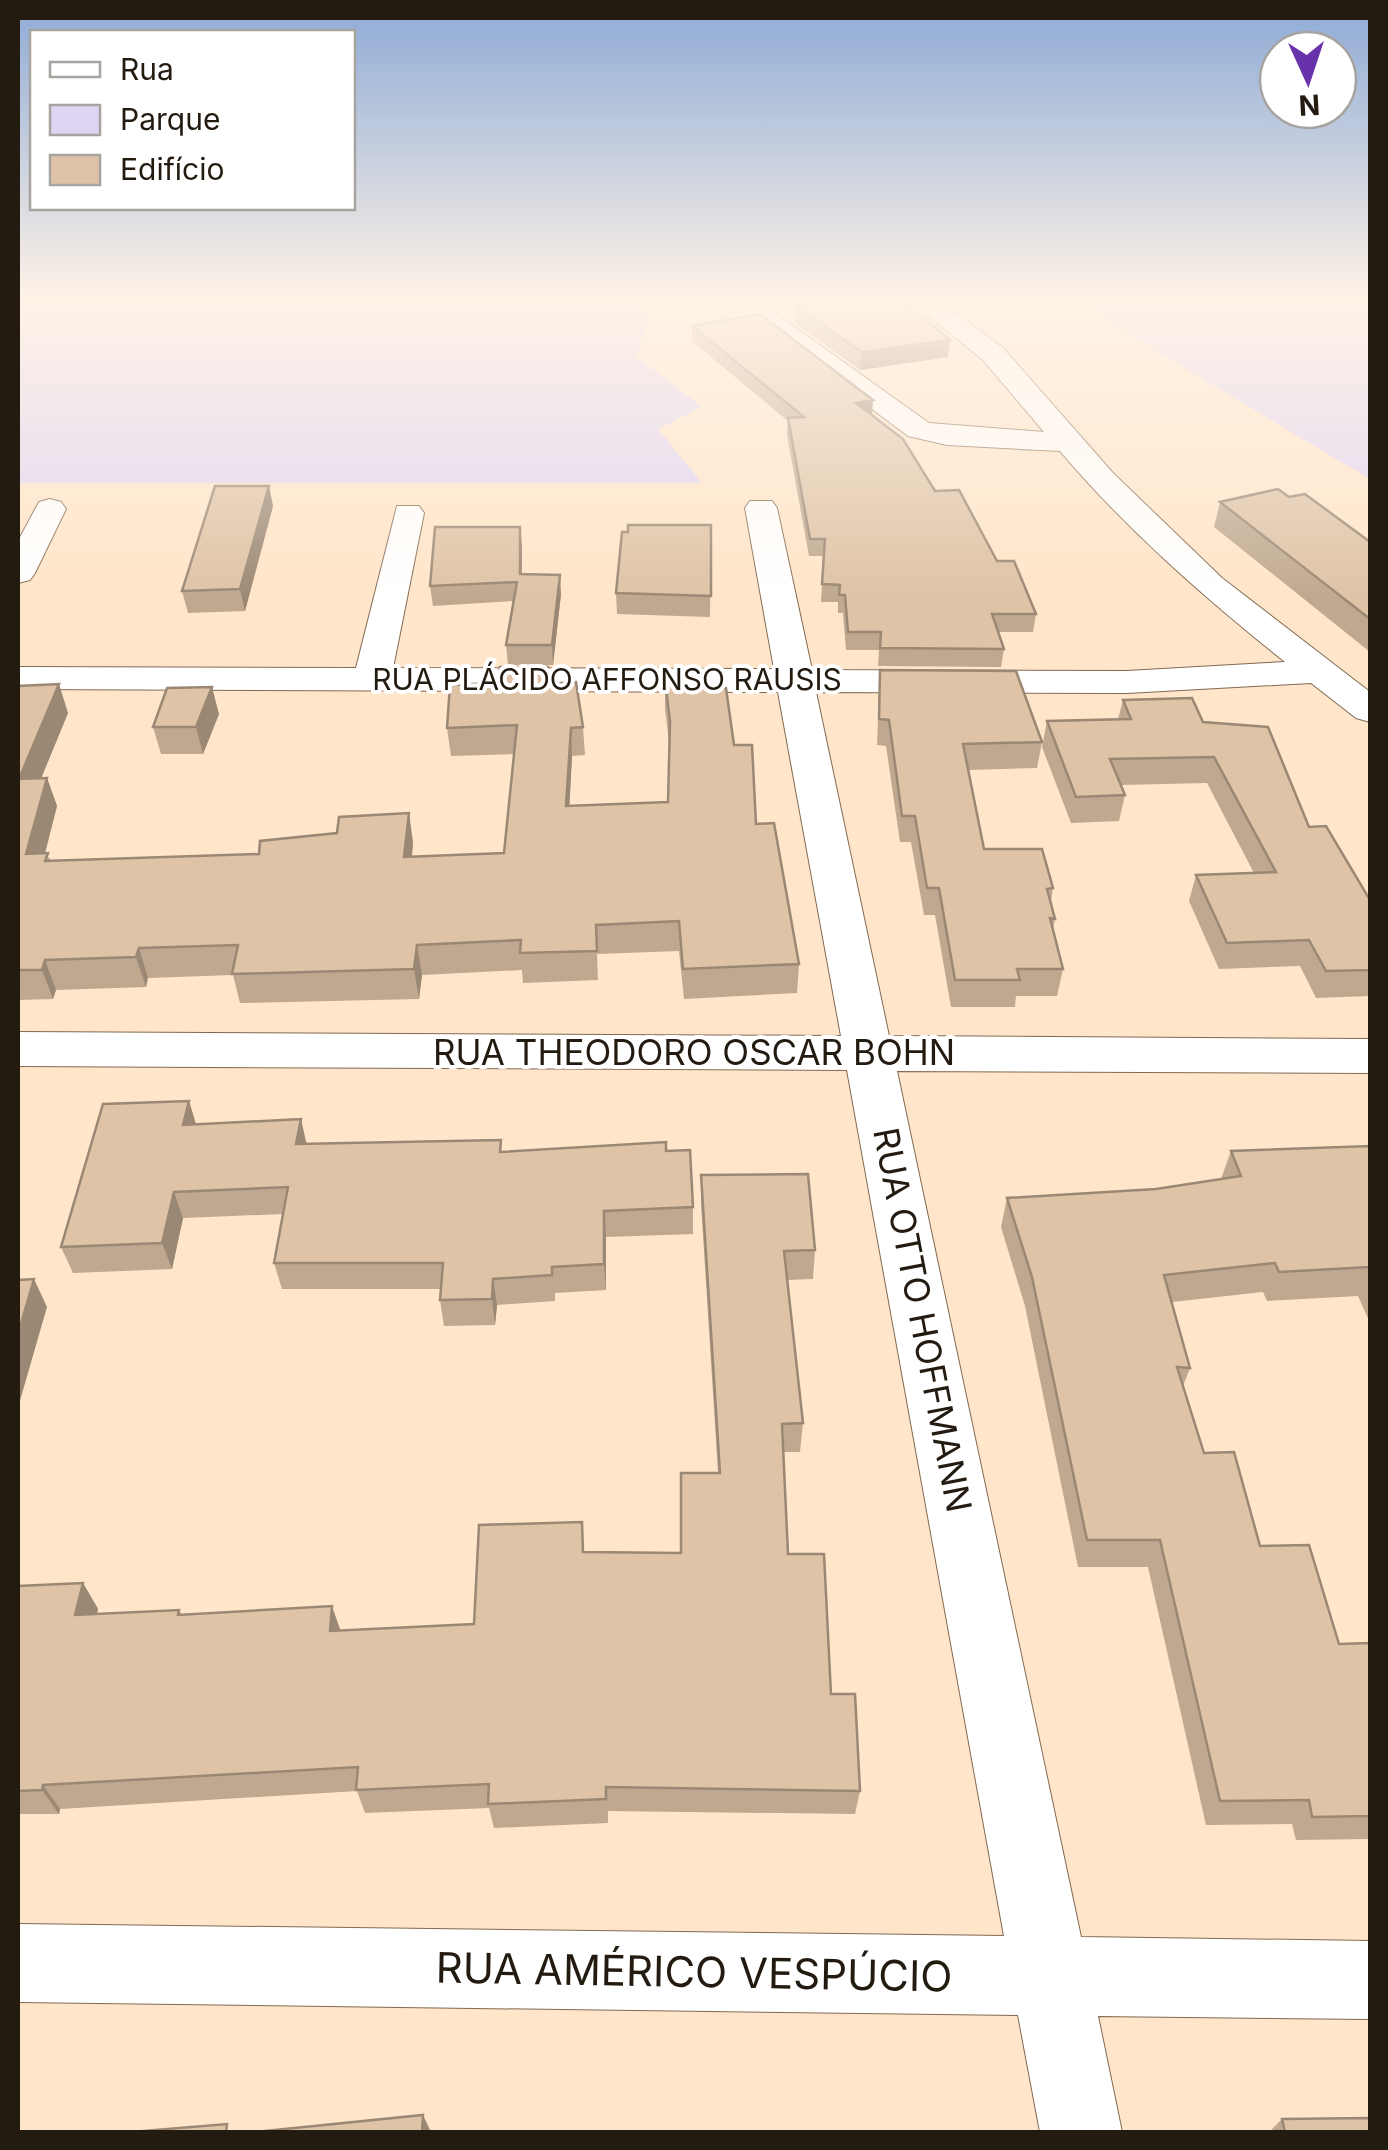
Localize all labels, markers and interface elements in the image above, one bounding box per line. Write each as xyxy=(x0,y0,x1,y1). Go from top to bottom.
legend xyxy=(30,30,355,210)
north arrow xyxy=(1258,30,1358,130)
text: Rua xyxy=(120,51,174,87)
text: N xyxy=(1298,87,1321,123)
text: Parque xyxy=(120,101,220,137)
text: Edifício xyxy=(120,151,224,187)
street label: RUA PLÁCIDO AFFONSO RAUSIS xyxy=(372,661,842,697)
street label: RUA THEODORO OSCAR BOHN xyxy=(433,1031,955,1073)
street label: RUA OTTO HOFFMANN xyxy=(865,1124,981,1516)
street label: RUA AMÉRICO VESPÚCIO xyxy=(435,1941,953,2002)

